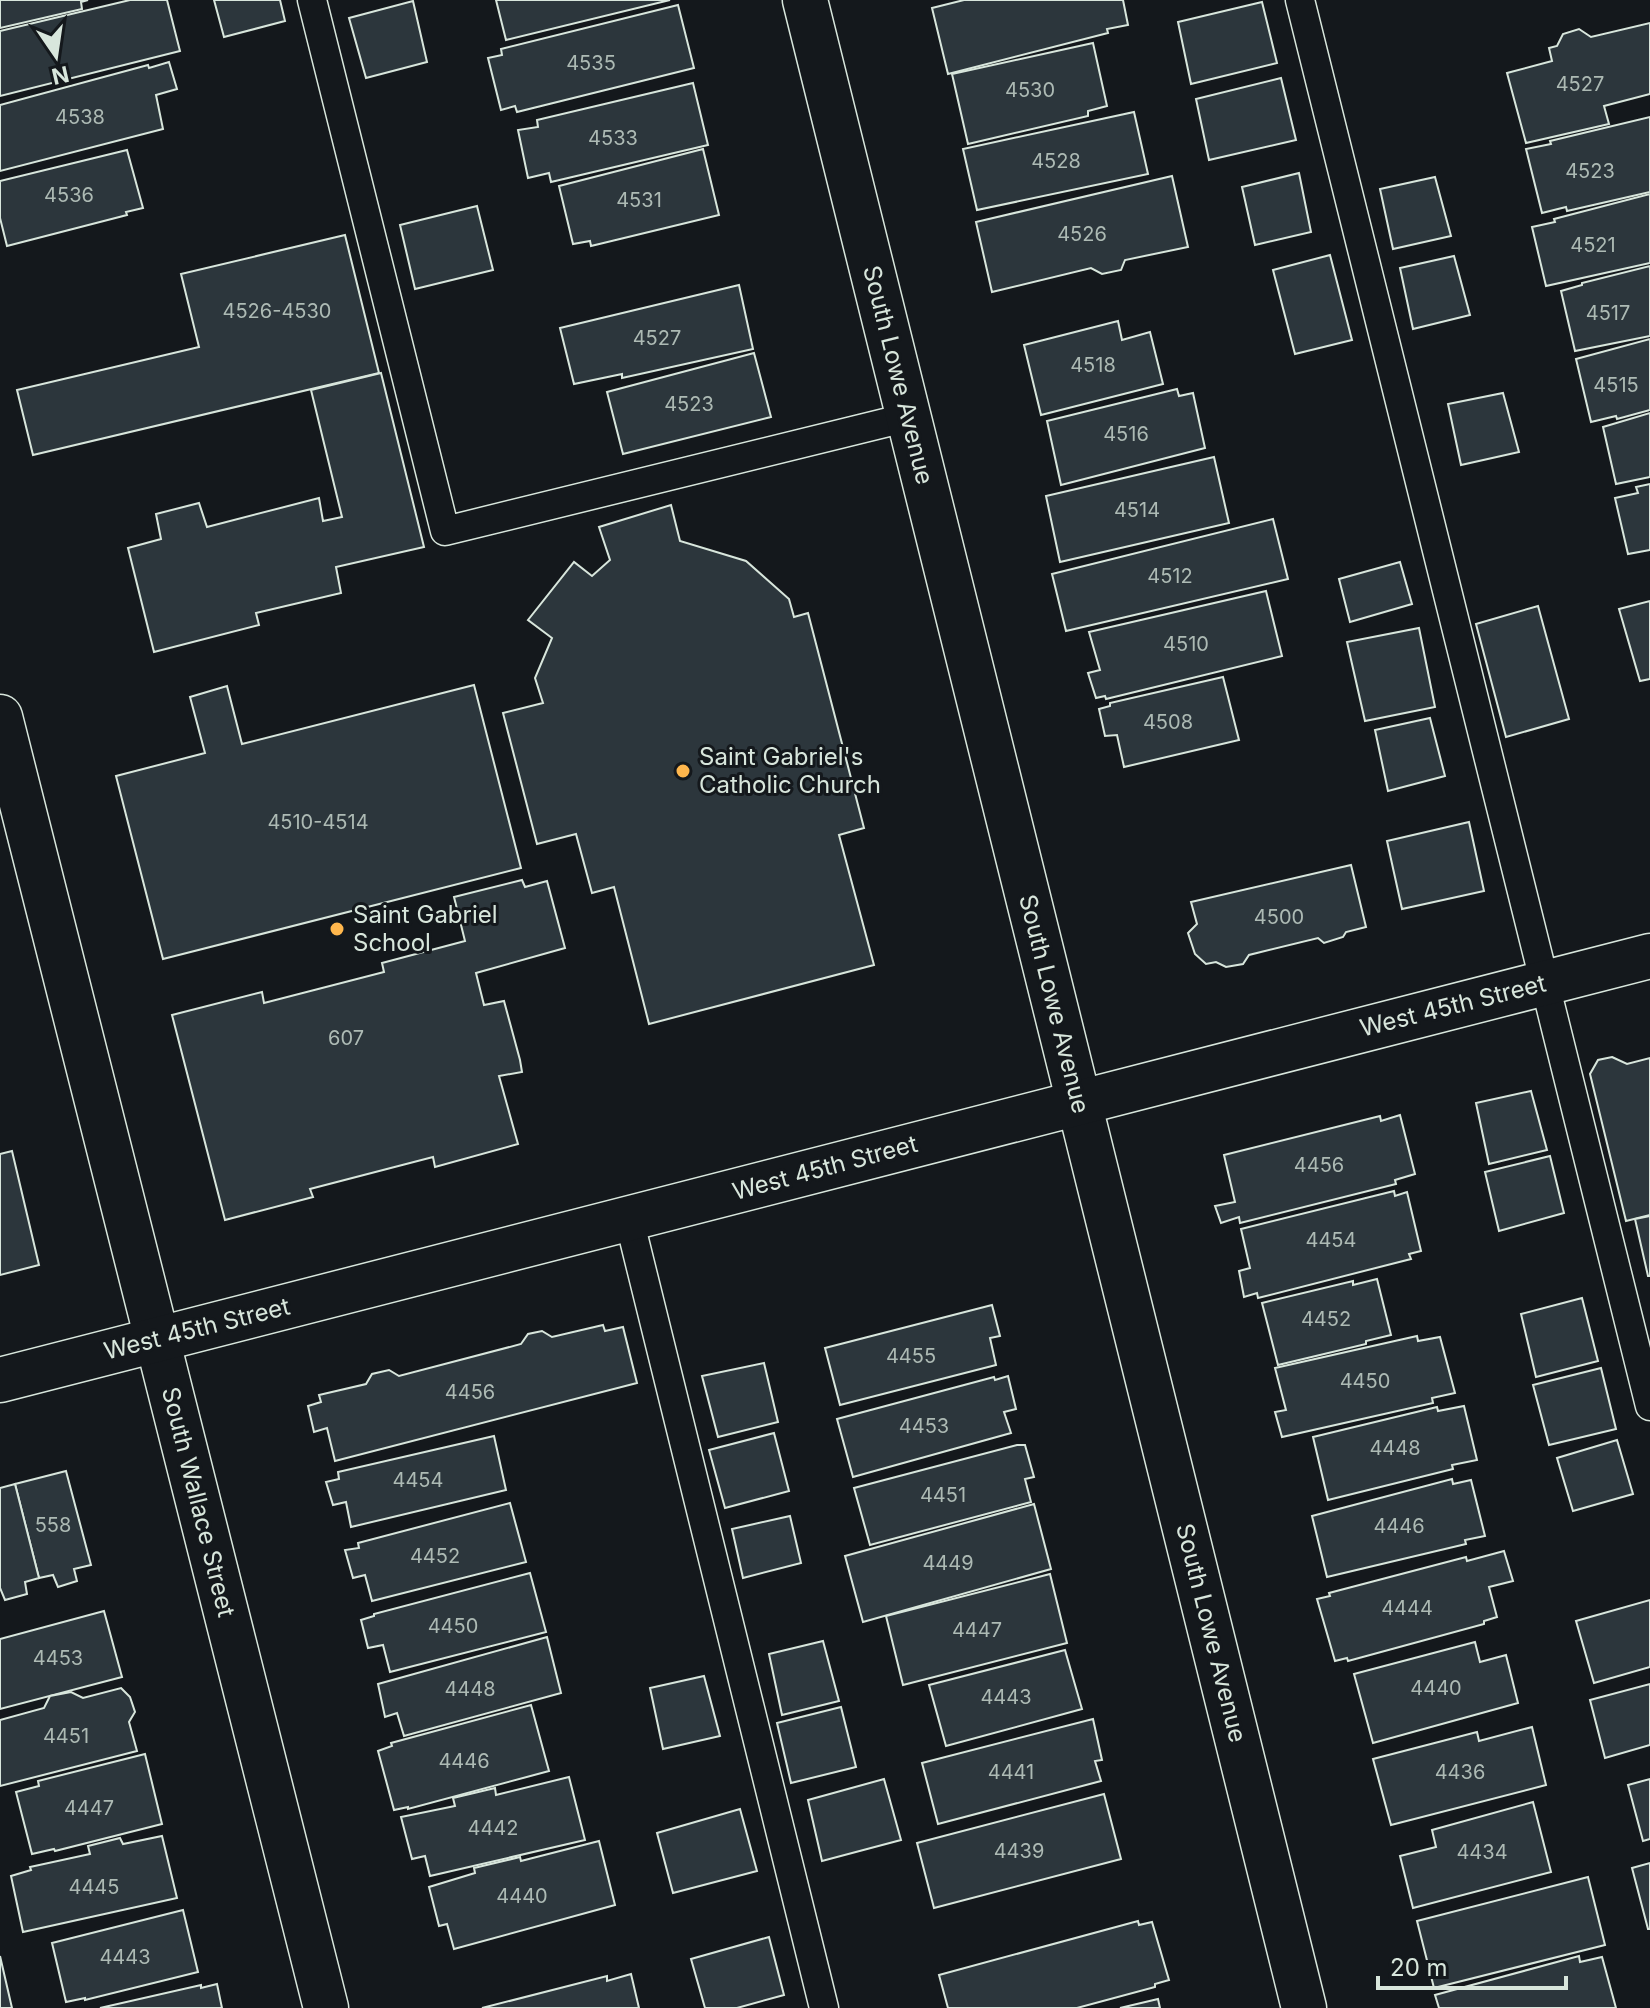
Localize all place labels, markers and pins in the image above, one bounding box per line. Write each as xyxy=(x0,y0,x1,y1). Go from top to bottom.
place label: Saint Gabriel's Catholic Church xyxy=(699,742,881,799)
marker: Saint Gabriel's Catholic Church xyxy=(674,762,692,780)
place label: Saint Gabriel School xyxy=(353,900,498,957)
marker: Saint Gabriel School xyxy=(328,920,346,938)

